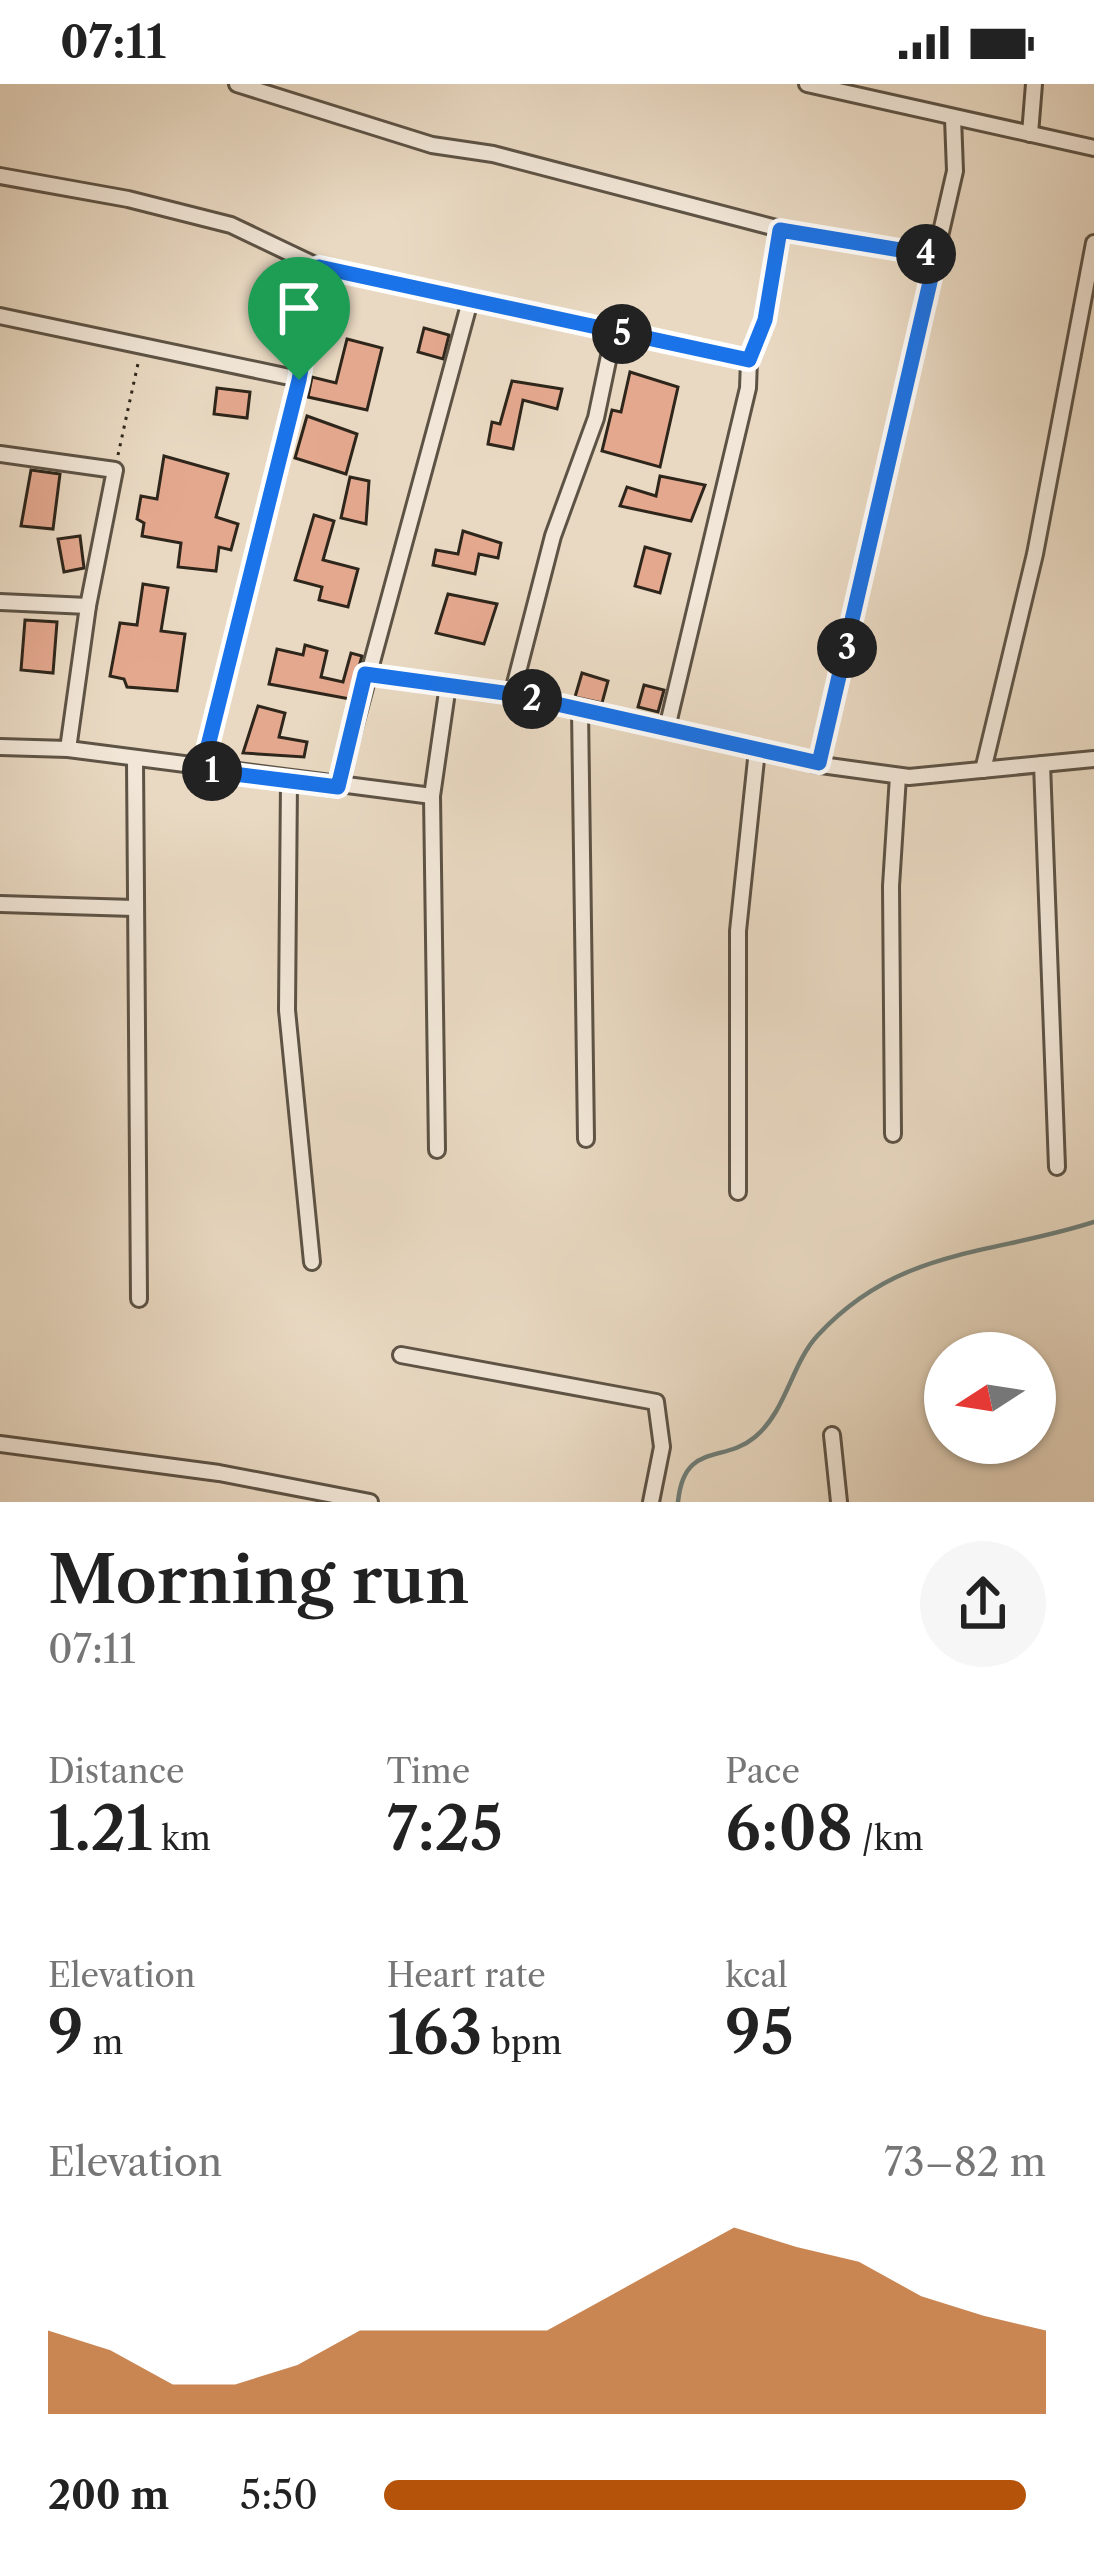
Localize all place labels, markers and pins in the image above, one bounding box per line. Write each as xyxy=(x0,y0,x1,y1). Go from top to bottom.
pin: 4 xyxy=(896,224,956,284)
pin xyxy=(248,257,350,380)
pin: 5 xyxy=(592,304,652,364)
pin: 3 xyxy=(817,618,877,678)
pin: 2 xyxy=(502,669,562,729)
pin: 1 xyxy=(182,741,242,801)

